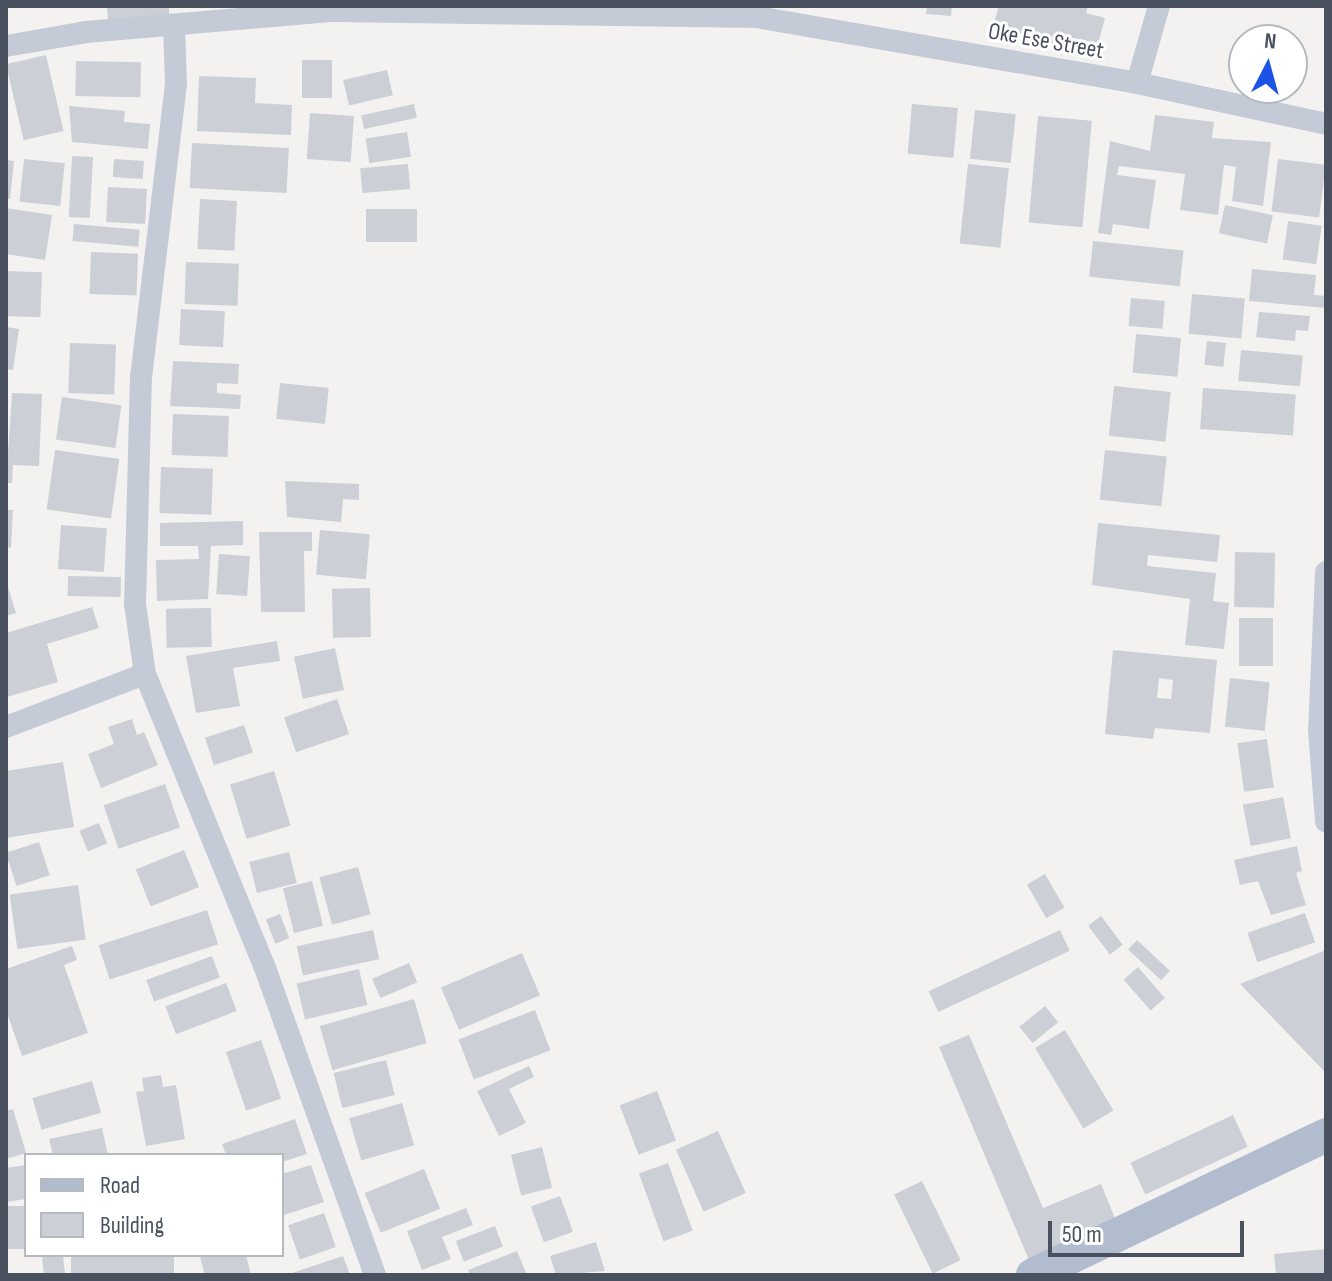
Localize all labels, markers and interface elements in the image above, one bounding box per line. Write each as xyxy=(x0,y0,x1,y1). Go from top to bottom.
street label: Oke Ese Street xyxy=(986,17,1106,65)
north arrow xyxy=(1228,24,1308,104)
text: N xyxy=(1263,28,1278,56)
legend xyxy=(24,1153,284,1257)
text: Road xyxy=(100,1171,140,1200)
scale bar xyxy=(1052,1205,1248,1255)
text: Building xyxy=(100,1211,164,1240)
text: 50 m xyxy=(1062,1220,1102,1249)

